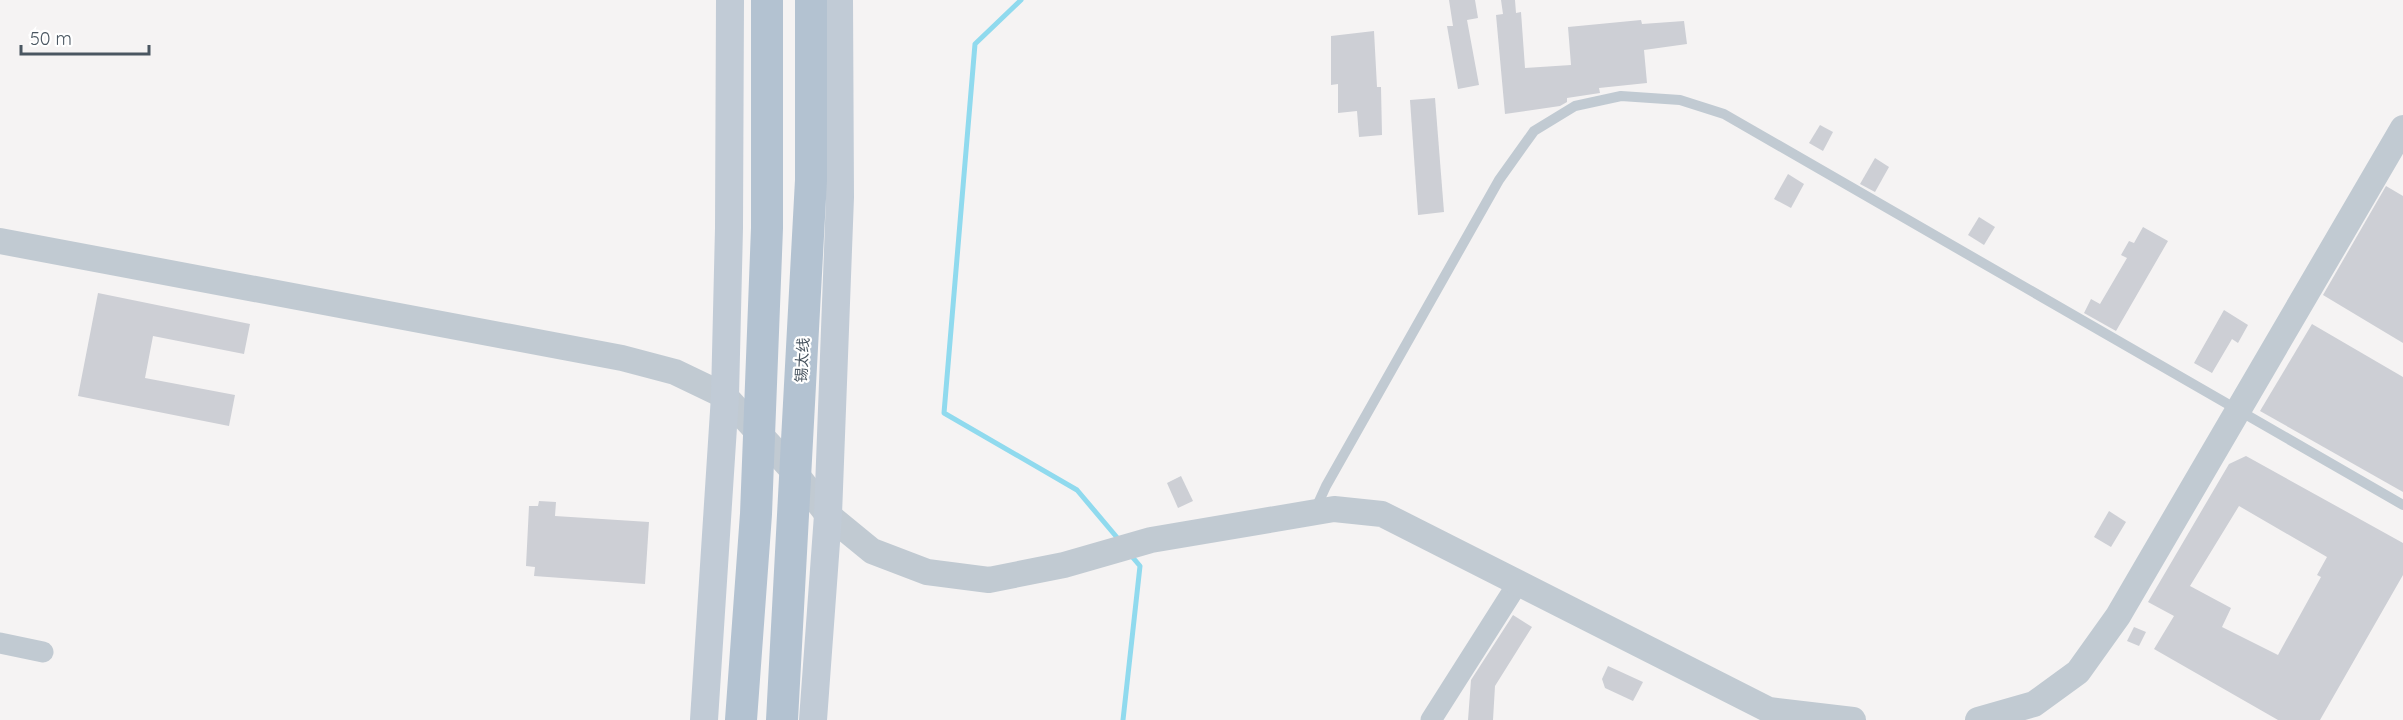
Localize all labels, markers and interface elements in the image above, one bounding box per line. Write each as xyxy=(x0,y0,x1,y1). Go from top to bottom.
scale bar xyxy=(21,18,148,56)
text: 50 m xyxy=(30,27,72,50)
street label: 锡太线 xyxy=(791,337,813,383)

